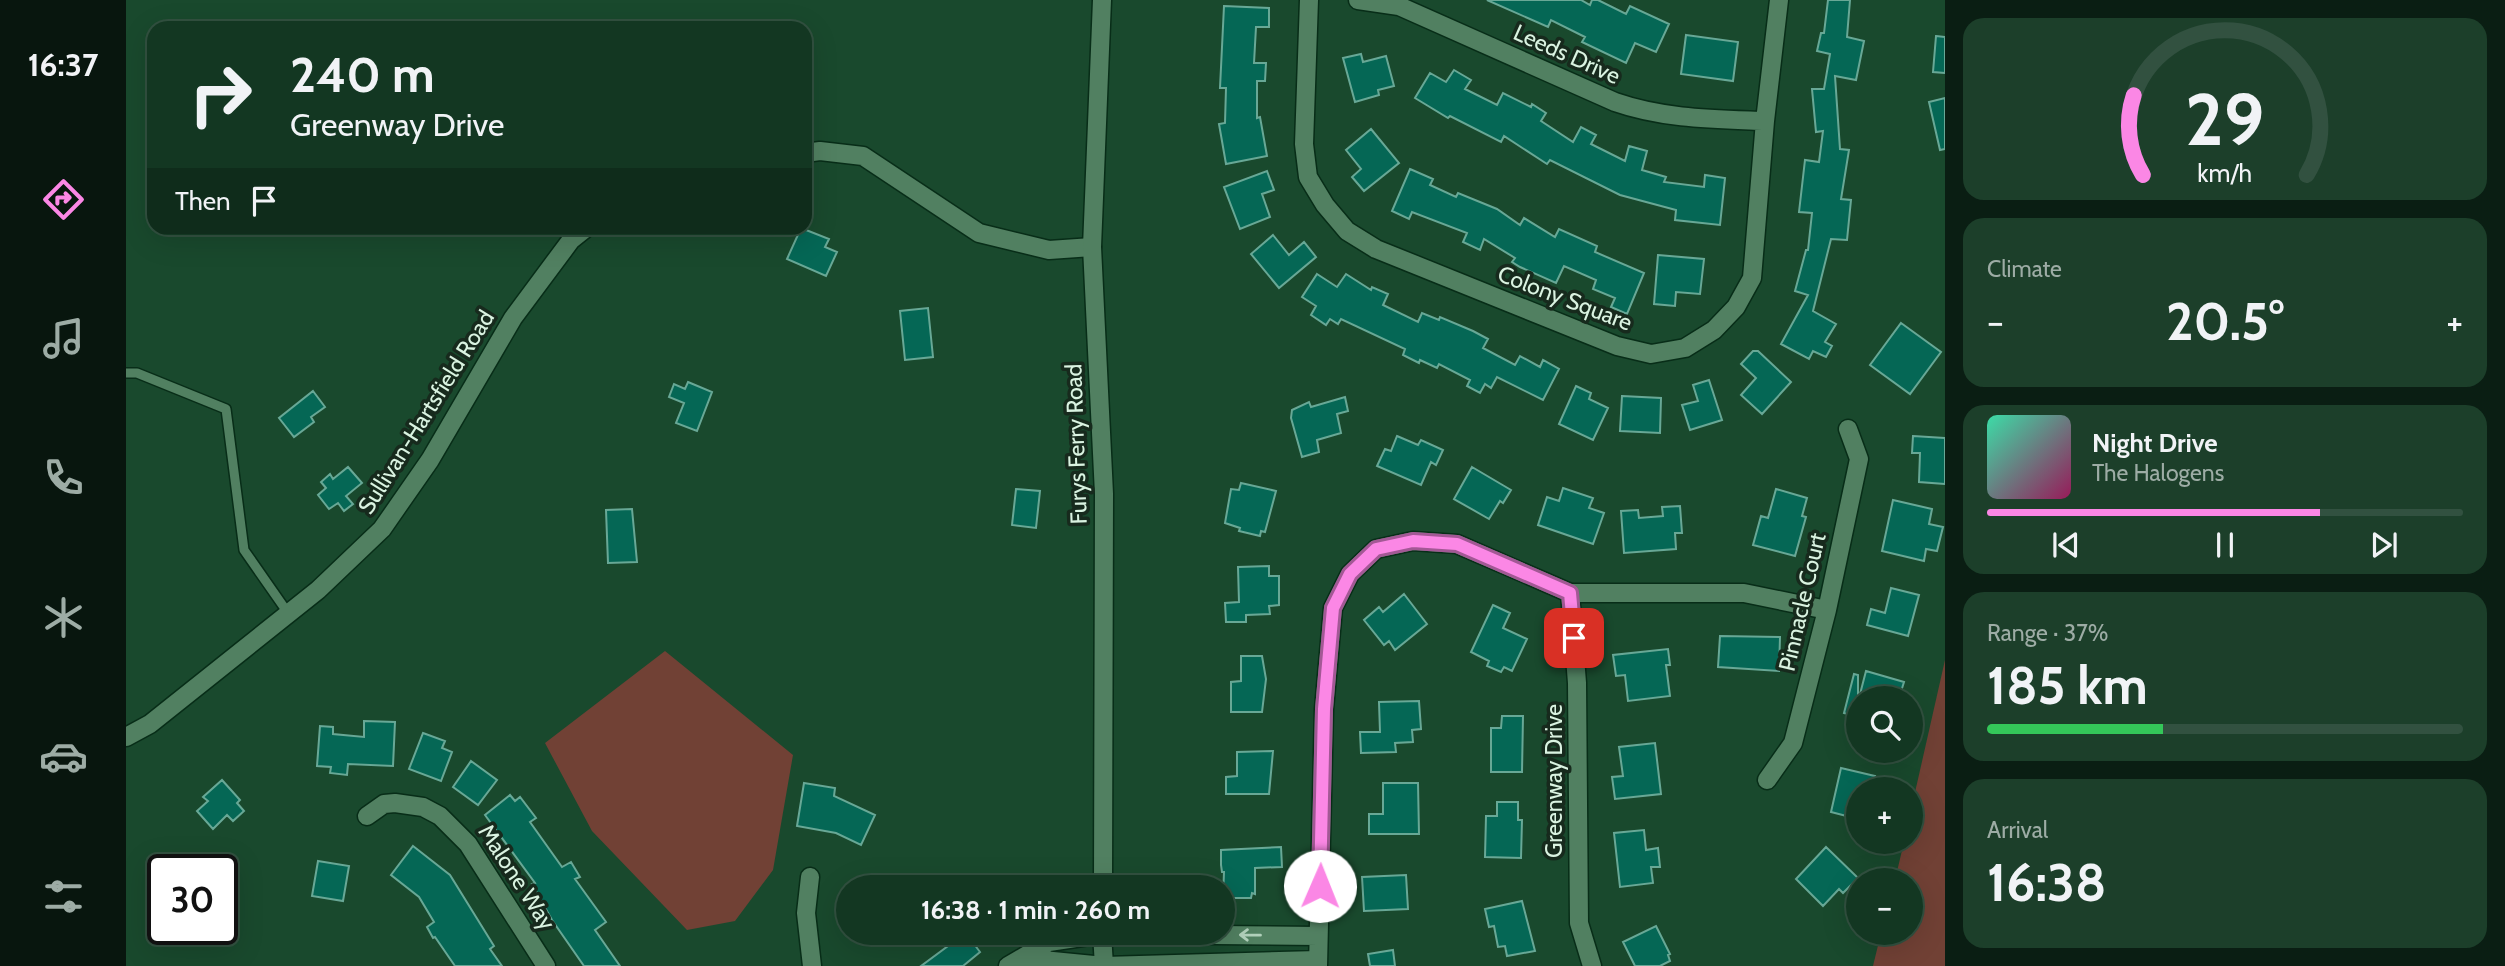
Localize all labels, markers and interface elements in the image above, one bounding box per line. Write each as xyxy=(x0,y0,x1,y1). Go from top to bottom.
street label: Leeds Drive xyxy=(1509,18,1625,90)
text: 16:37 xyxy=(28,45,98,84)
text: 240 m xyxy=(290,45,435,104)
icon: right xyxy=(175,49,266,140)
text: 29 xyxy=(2185,75,2265,163)
text: Greenway Drive xyxy=(290,105,504,144)
text: km/h xyxy=(2198,158,2252,188)
icon: directions xyxy=(39,175,88,224)
icon: arrive xyxy=(245,182,283,220)
text: Then xyxy=(175,185,231,217)
text: Climate xyxy=(1987,255,2062,283)
street label: Colony Square xyxy=(1494,260,1636,337)
text: 20.5° xyxy=(2166,290,2284,353)
text: − xyxy=(1987,298,2004,345)
text: + xyxy=(2446,298,2463,345)
street label: Sullivan-Hartsfield Road xyxy=(352,305,500,519)
icon: music xyxy=(39,314,88,363)
street label: Furys Ferry Road xyxy=(1059,363,1093,525)
text: Night Drive xyxy=(2092,427,2218,459)
icon: phone xyxy=(39,453,88,502)
text: The Halogens xyxy=(2092,459,2224,487)
icon: previous xyxy=(2047,526,2085,564)
icon: pause xyxy=(2206,526,2244,564)
icon: next xyxy=(2365,526,2403,564)
street label: Pinnacle Court xyxy=(1773,530,1832,674)
icon: climate xyxy=(39,593,88,642)
pin xyxy=(1544,608,1604,668)
icon: arrive xyxy=(1555,619,1593,657)
text: Range · 37% xyxy=(1987,619,2108,647)
text: 185 km xyxy=(1987,654,2148,717)
map controls xyxy=(1846,686,1923,945)
button: search xyxy=(1846,686,1923,763)
street label: Greenway Drive xyxy=(1540,704,1568,858)
icon: car xyxy=(39,732,88,781)
button: + xyxy=(1846,777,1923,854)
text: Arrival xyxy=(1987,816,2048,844)
street label: Malone Way xyxy=(472,819,562,935)
position arrow xyxy=(1283,849,1357,923)
text: 16:38 xyxy=(1987,851,2106,914)
speed limit sign: 30 xyxy=(147,854,238,945)
button: − xyxy=(1846,868,1923,945)
icon: filters xyxy=(39,872,88,921)
text: 16:38 · 1 min · 260 m xyxy=(921,894,1150,926)
one-way arrow xyxy=(1239,929,1262,942)

